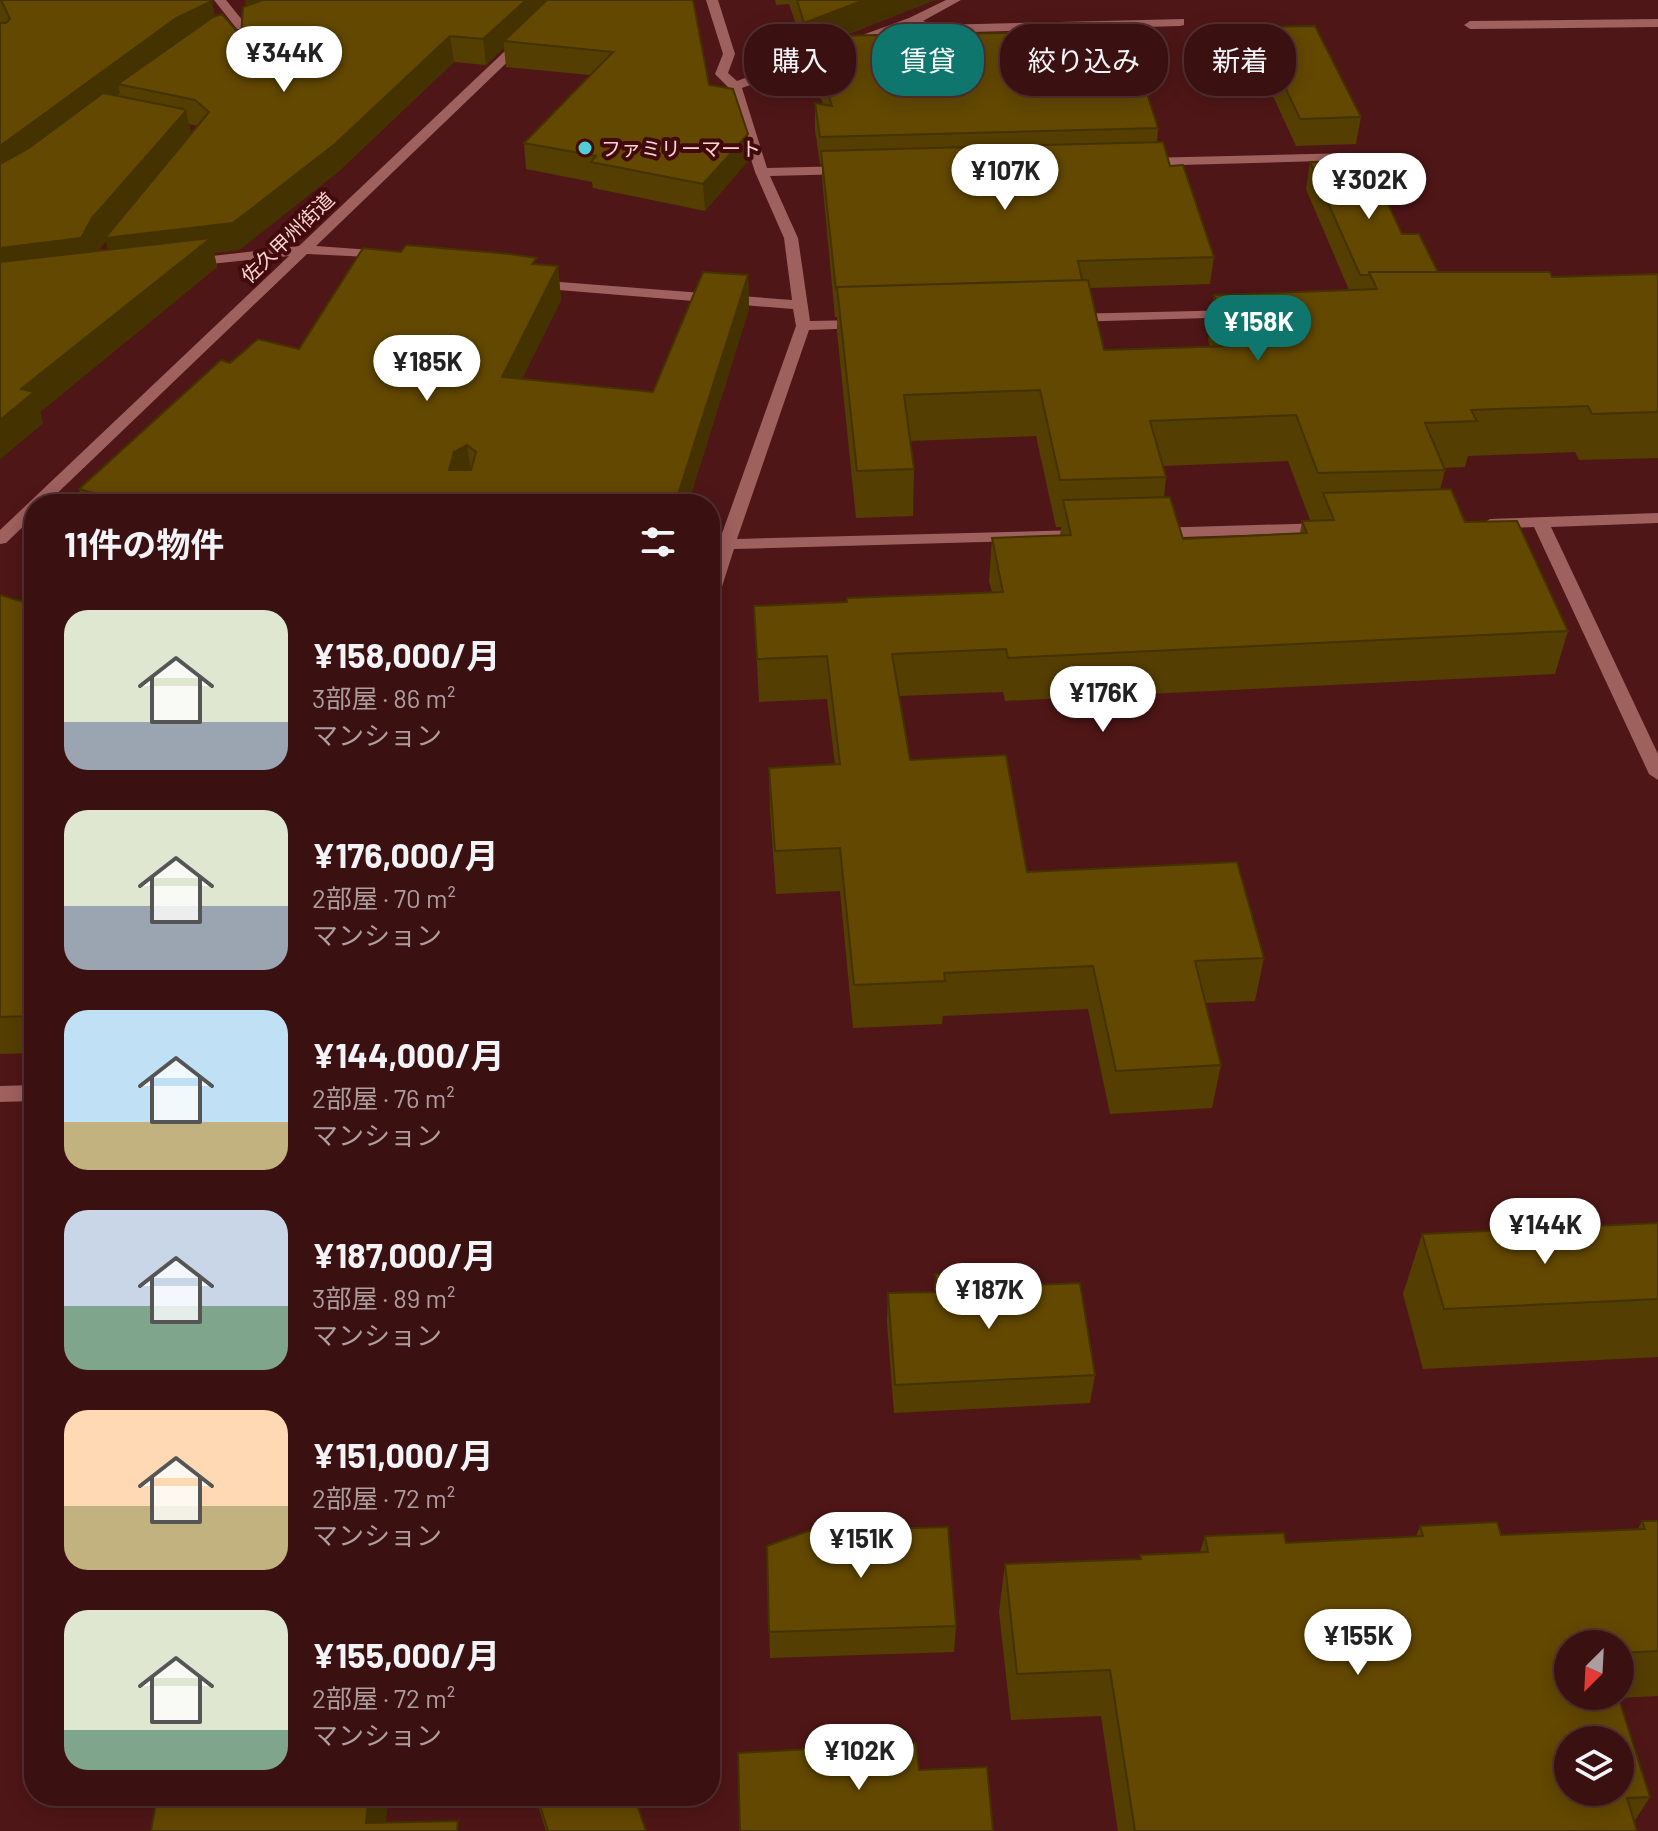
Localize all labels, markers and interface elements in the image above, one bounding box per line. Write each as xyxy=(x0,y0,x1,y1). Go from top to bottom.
chip: 購入 xyxy=(744,24,856,96)
chip: 賃貸 xyxy=(872,24,984,96)
chip: 絞り込み xyxy=(1000,24,1168,96)
chip: 新着 xyxy=(1184,24,1296,96)
pin: ¥344K xyxy=(228,26,340,94)
text: ¥344K xyxy=(244,36,324,67)
place label: ファミリーマート xyxy=(601,136,761,160)
marker: ファミリーマート xyxy=(576,139,594,157)
pin: ¥107K xyxy=(949,144,1061,212)
pin: ¥302K xyxy=(1313,153,1425,221)
text: ¥107K xyxy=(969,154,1041,185)
text: ¥302K xyxy=(1330,163,1408,194)
street label: 佐久甲州街道 xyxy=(236,187,338,287)
pin: ¥158K xyxy=(1202,295,1314,363)
text: ¥158K xyxy=(1222,305,1294,336)
pin: ¥185K xyxy=(371,335,483,403)
text: ¥185K xyxy=(391,345,463,376)
icon: filters xyxy=(636,520,680,564)
text: 11件の物件 xyxy=(64,523,224,564)
text: ¥158,000/月 xyxy=(312,634,500,675)
icon: home xyxy=(128,642,224,738)
pin: ¥176K xyxy=(1047,666,1159,734)
text: ¥176K xyxy=(1068,676,1138,707)
text: 3部屋 · 86 m² xyxy=(312,682,455,713)
text: マンション xyxy=(312,719,442,750)
text: ¥176,000/月 xyxy=(312,834,499,875)
icon: home xyxy=(128,842,224,938)
text: 2部屋 · 70 m² xyxy=(312,882,456,913)
text: マンション xyxy=(312,919,442,950)
text: ¥144,000/月 xyxy=(312,1034,505,1075)
icon: home xyxy=(128,1042,224,1138)
text: 2部屋 · 76 m² xyxy=(312,1082,455,1113)
text: マンション xyxy=(312,1119,442,1150)
pin: ¥144K xyxy=(1489,1198,1601,1266)
text: ¥144K xyxy=(1508,1208,1582,1239)
text: ¥187,000/月 xyxy=(312,1234,497,1275)
icon: home xyxy=(128,1242,224,1338)
pin: ¥187K xyxy=(933,1263,1045,1331)
text: ¥187K xyxy=(954,1273,1024,1304)
text: 3部屋 · 89 m² xyxy=(312,1282,456,1313)
text: マンション xyxy=(312,1319,442,1350)
text: ¥151,000/月 xyxy=(312,1434,494,1475)
icon: home xyxy=(128,1442,224,1538)
text: 2部屋 · 72 m² xyxy=(312,1482,455,1513)
pin: ¥151K xyxy=(805,1512,917,1580)
text: マンション xyxy=(312,1519,442,1550)
text: ¥151K xyxy=(828,1522,894,1553)
pin: ¥155K xyxy=(1302,1609,1414,1677)
text: ¥155K xyxy=(1322,1619,1394,1650)
north arrow xyxy=(1554,1630,1634,1710)
map controls xyxy=(1554,1630,1634,1806)
text: ¥155,000/月 xyxy=(312,1634,500,1675)
icon: home xyxy=(128,1642,224,1738)
text: 2部屋 · 72 m² xyxy=(312,1682,455,1713)
text: マンション xyxy=(312,1719,442,1750)
pin: ¥102K xyxy=(803,1724,915,1792)
button: layers xyxy=(1554,1726,1634,1806)
text: ¥102K xyxy=(823,1734,895,1765)

